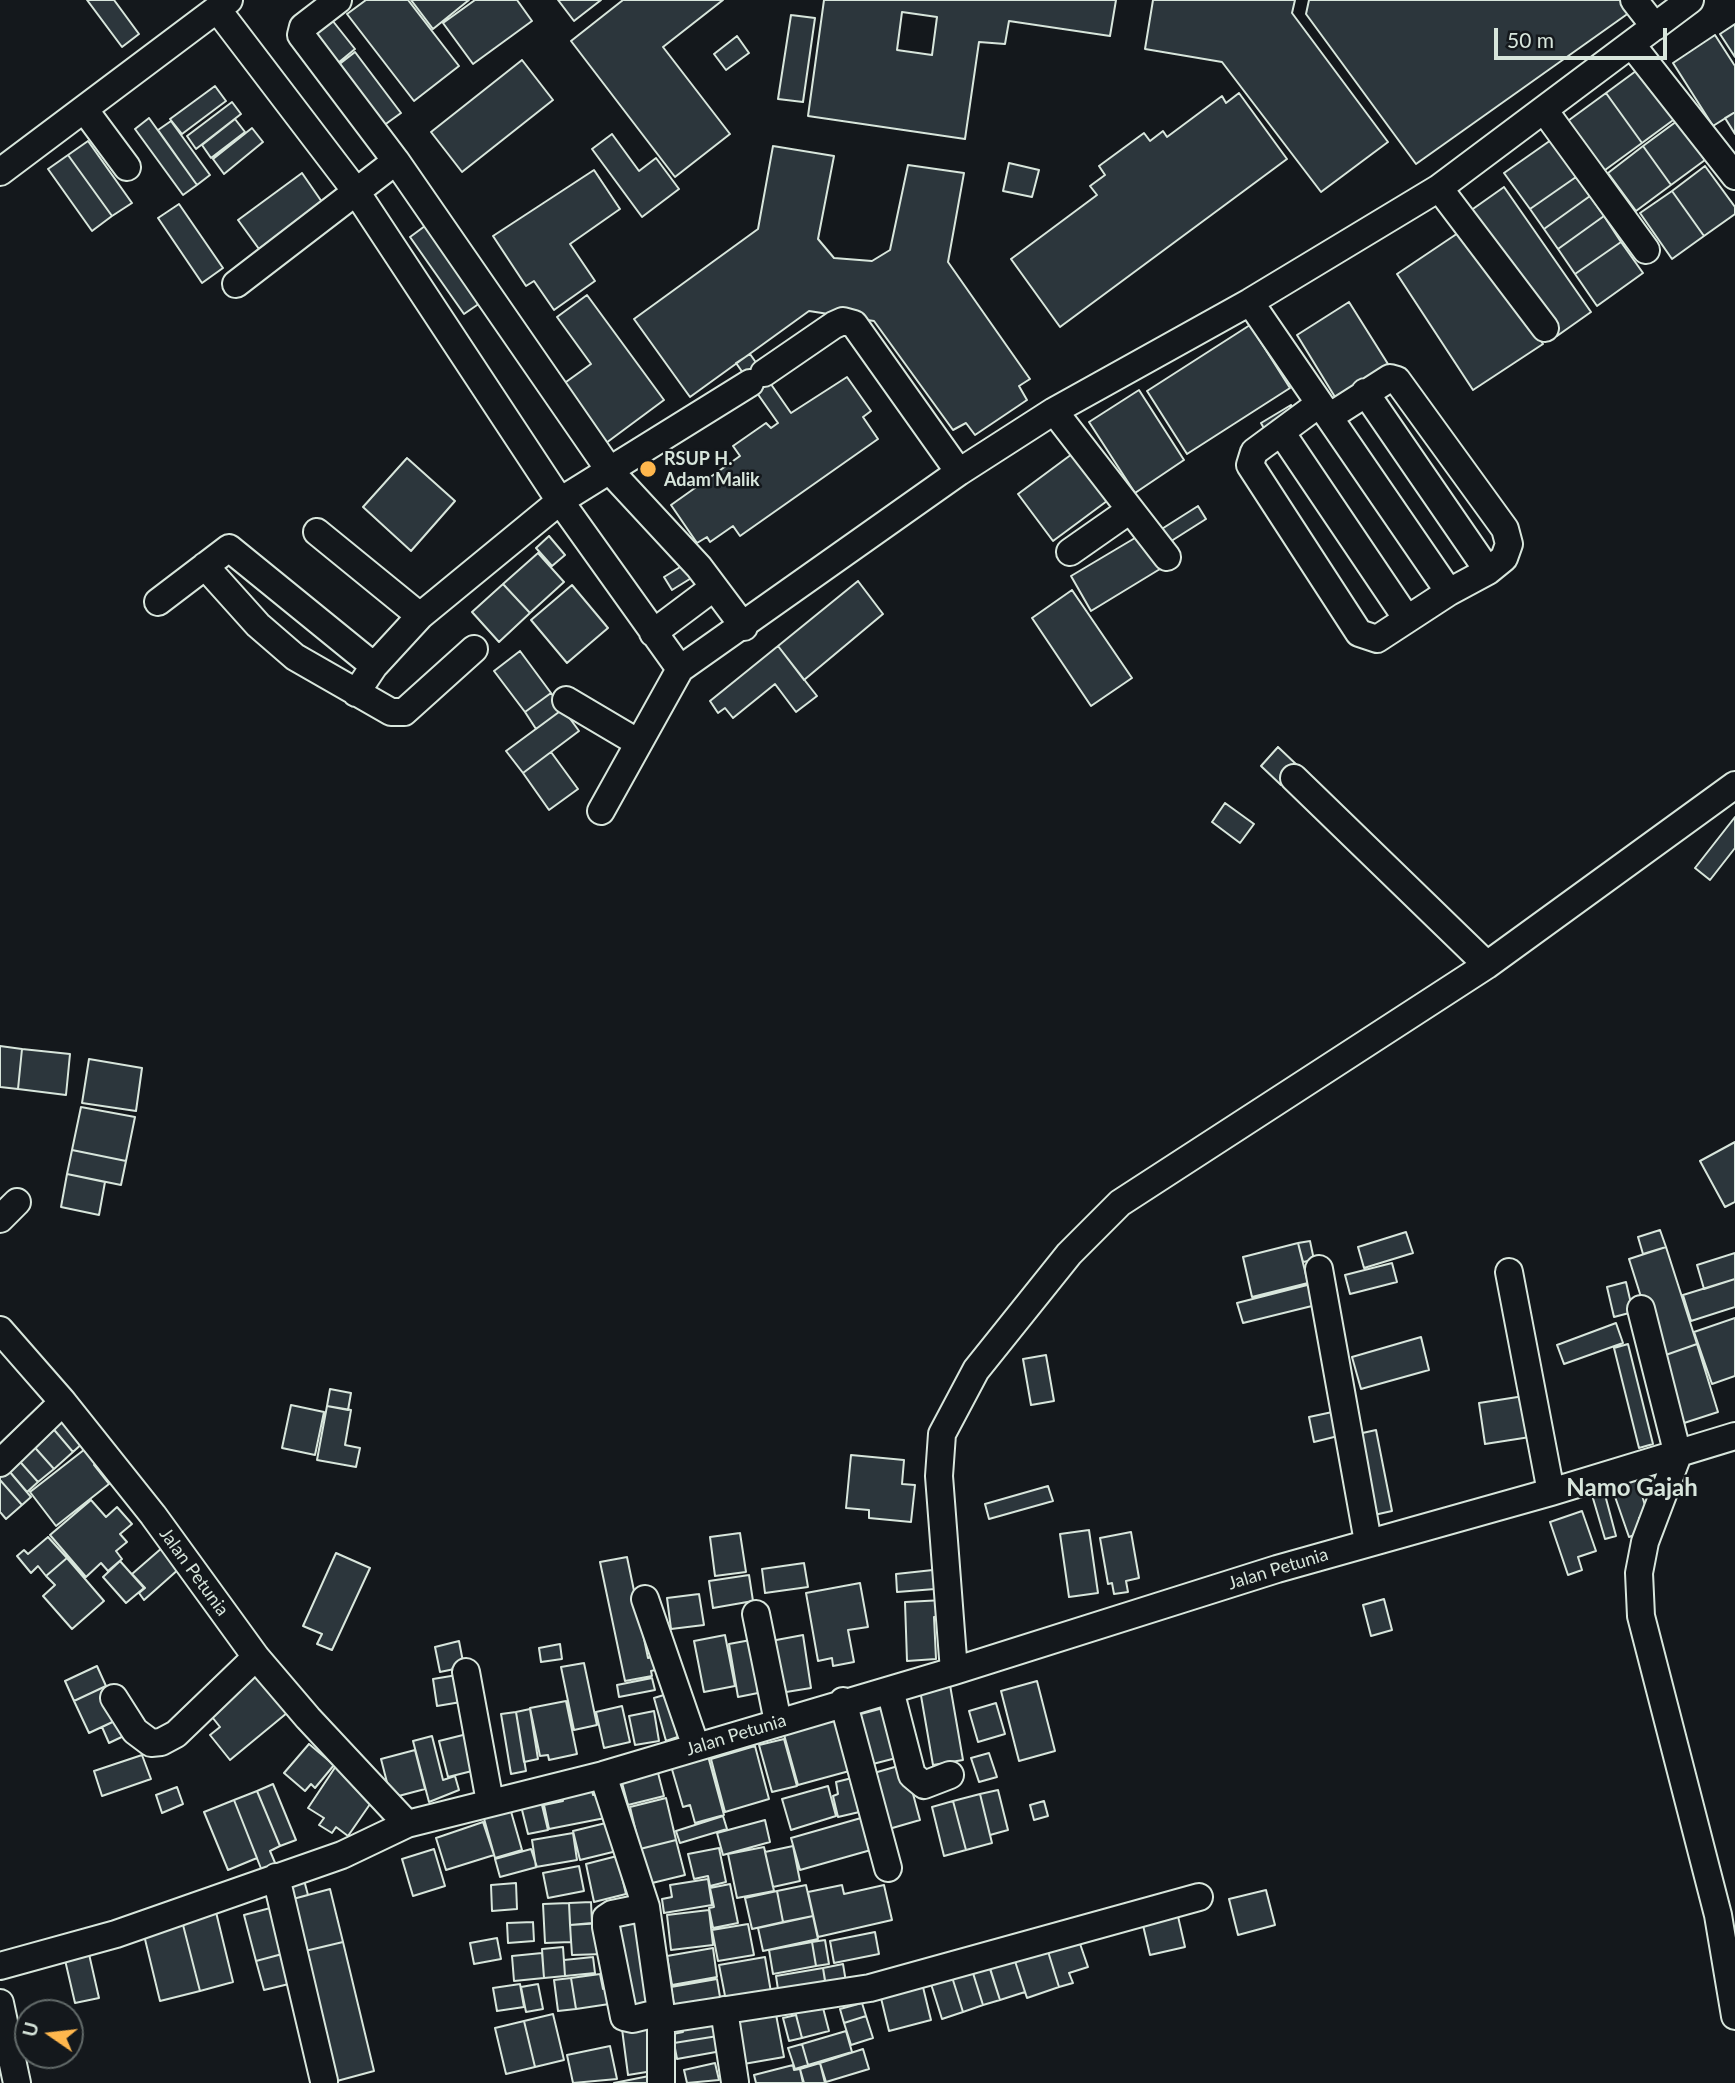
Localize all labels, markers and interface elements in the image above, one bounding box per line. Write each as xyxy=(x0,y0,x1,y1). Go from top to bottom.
scale bar xyxy=(1497,14,1670,58)
text: 50 m xyxy=(1507,27,1554,52)
place label: RSUP H. Adam Malik xyxy=(664,448,760,490)
marker: RSUP H. Adam Malik xyxy=(638,459,658,479)
district label: Namo Gajah xyxy=(1566,1474,1698,1502)
street label: Jalan Petunia xyxy=(155,1524,233,1620)
street label: Jalan Petunia xyxy=(1225,1544,1331,1594)
street label: Jalan Petunia xyxy=(683,1710,789,1760)
north arrow xyxy=(14,1999,84,2069)
text: U xyxy=(17,2020,43,2039)

